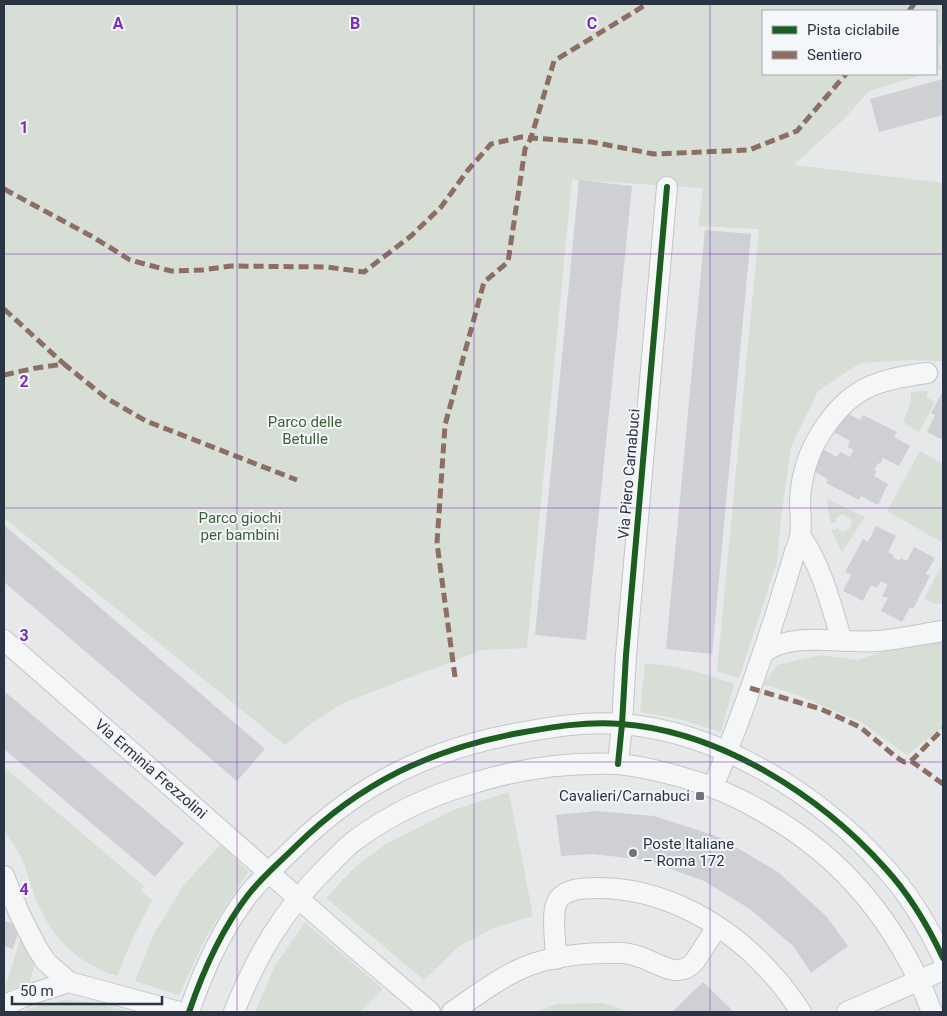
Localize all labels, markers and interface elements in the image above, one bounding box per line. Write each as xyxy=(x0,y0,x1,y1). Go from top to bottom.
legend xyxy=(762,10,937,75)
text: A xyxy=(113,14,124,33)
text: B xyxy=(350,14,360,33)
text: C xyxy=(587,14,597,33)
text: Pista ciclabile xyxy=(807,21,900,39)
text: Sentiero xyxy=(807,46,862,64)
text: 1 xyxy=(19,118,29,137)
text: 2 xyxy=(19,372,29,391)
street label: Via Piero Carnabuci xyxy=(614,408,644,540)
park label: Parco delle Betulle xyxy=(268,413,342,448)
park label: Parco giochi per bambini xyxy=(199,509,282,544)
text: 3 xyxy=(19,626,29,645)
street label: Via Erminia Frezzolini xyxy=(91,715,211,823)
place label: Cavalieri/Carnabuci xyxy=(559,787,690,805)
marker: Cavalieri/Carnabuci xyxy=(694,790,706,802)
place label: Poste Italiane – Roma 172 xyxy=(643,835,734,870)
marker: Poste Italiane – Roma 172 xyxy=(627,847,639,859)
text: 4 xyxy=(19,880,29,899)
scale bar xyxy=(12,974,162,1006)
text: 50 m xyxy=(20,982,54,1000)

